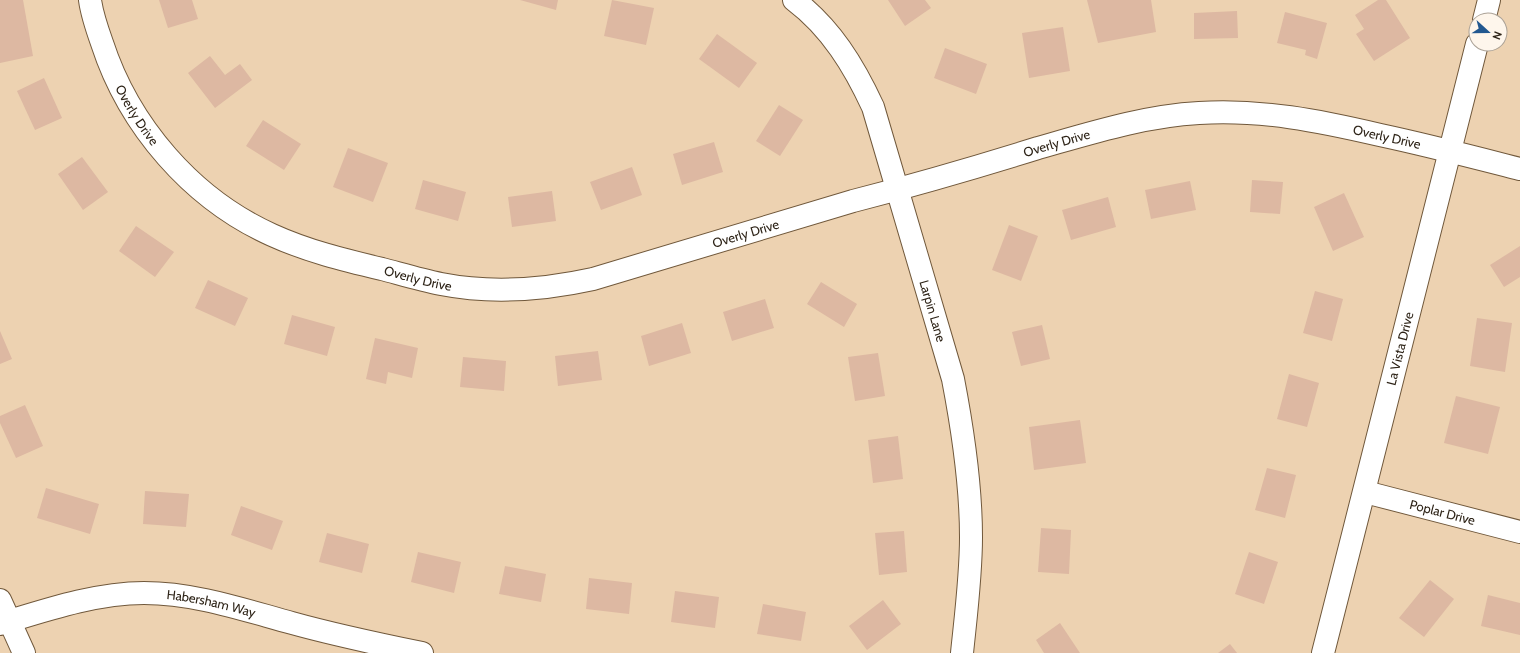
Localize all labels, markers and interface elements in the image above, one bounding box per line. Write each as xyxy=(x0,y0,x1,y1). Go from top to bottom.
north arrow xyxy=(1468,12,1508,52)
text: N xyxy=(1489,29,1505,42)
street label: Overly Drive xyxy=(112,82,163,149)
street label: Overly Drive xyxy=(1352,121,1423,152)
street label: Overly Drive xyxy=(1021,126,1092,160)
street label: Overly Drive xyxy=(710,216,781,251)
street label: Overly Drive xyxy=(383,262,453,294)
street label: Larpin Lane xyxy=(916,278,950,344)
street label: La Vista Drive xyxy=(1383,310,1416,387)
street label: Poplar Drive xyxy=(1408,496,1477,528)
street label: Habersham Way xyxy=(166,586,258,621)

